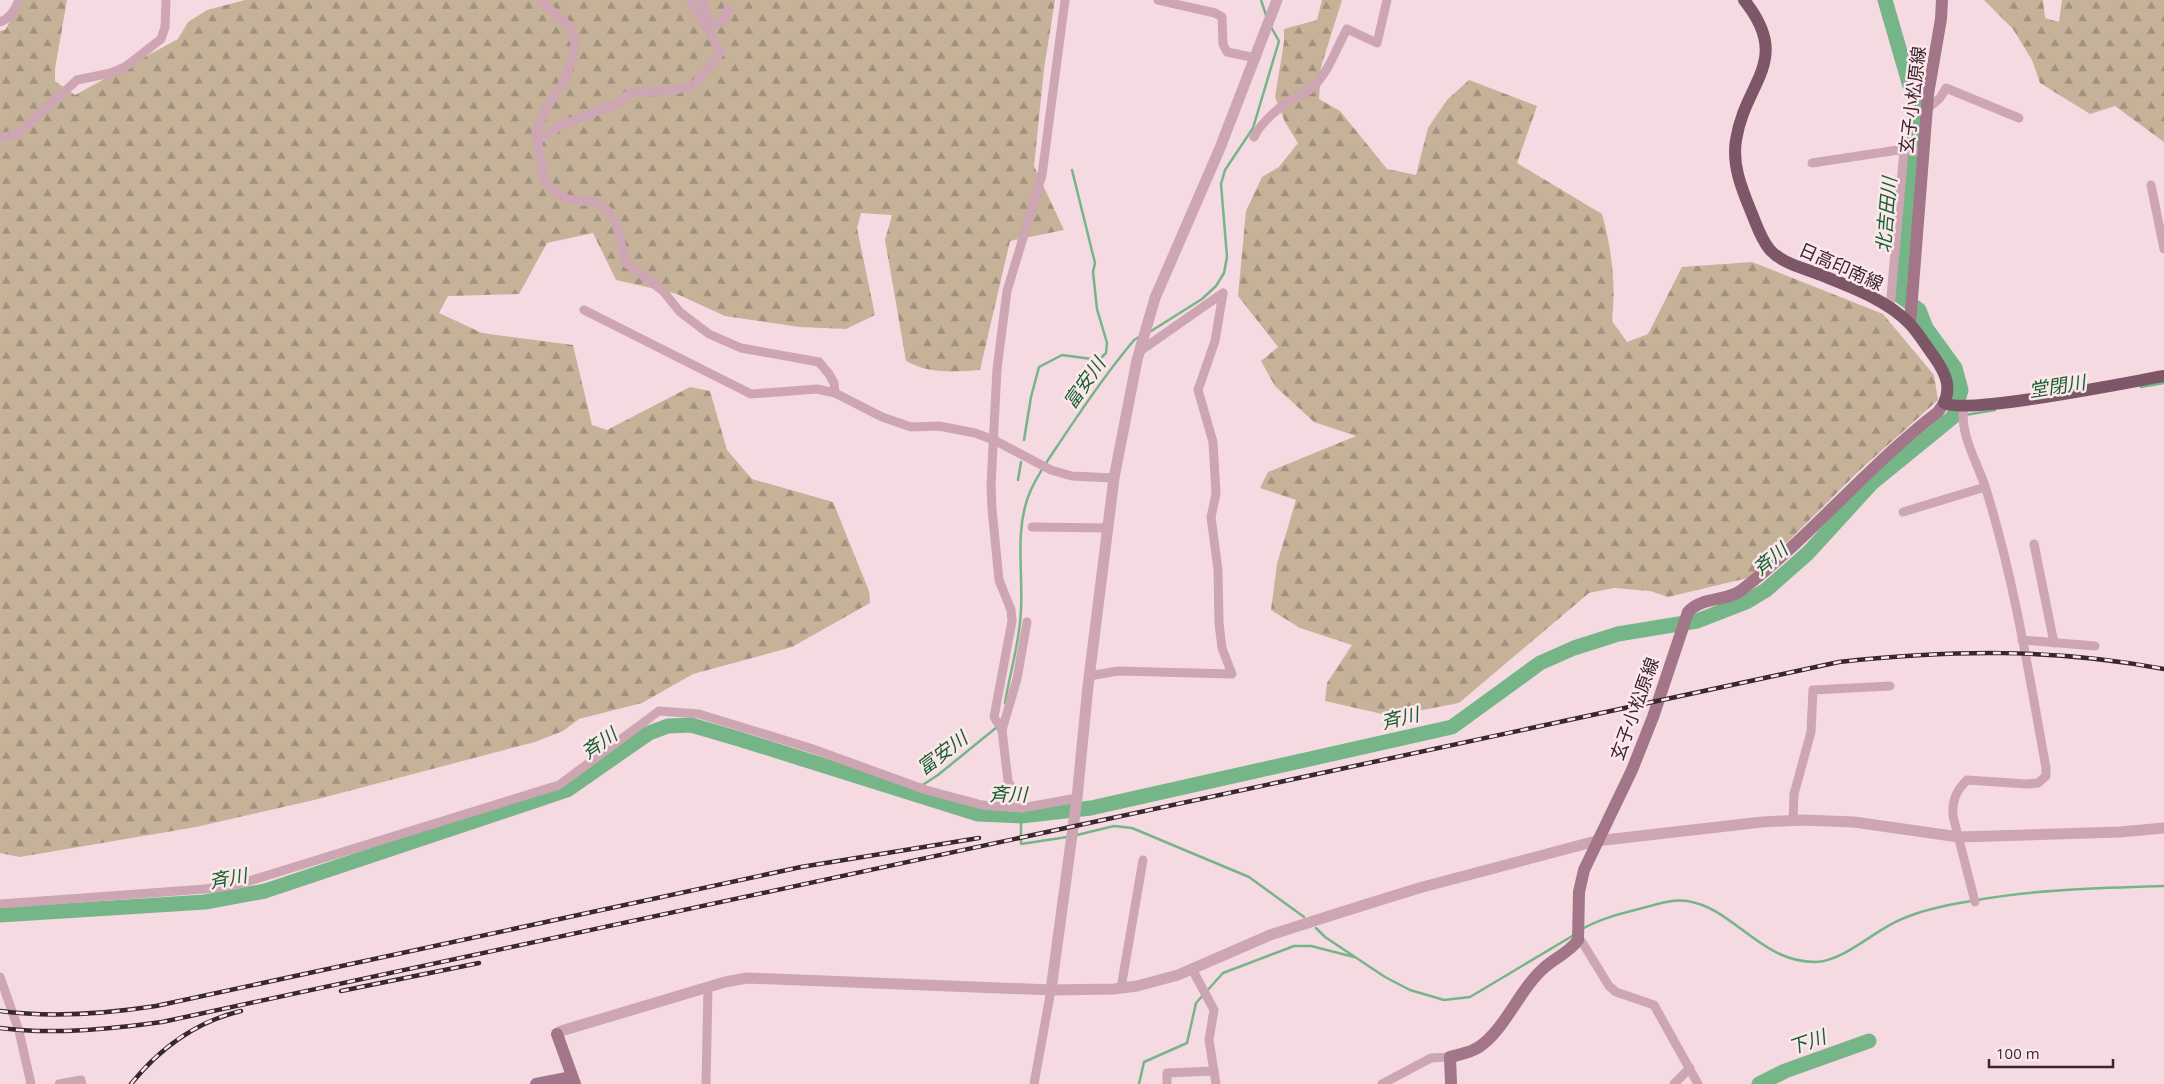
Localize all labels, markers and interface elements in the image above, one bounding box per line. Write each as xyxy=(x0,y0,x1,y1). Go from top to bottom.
street label: 玄子小松原線 xyxy=(1894,45,1930,155)
water label: 北吉田川 xyxy=(1870,174,1902,254)
street label: 日高印南線 xyxy=(1795,237,1887,295)
water label: 富安川 xyxy=(1057,351,1112,414)
water label: 堂閉川 xyxy=(2027,368,2089,403)
water label: 斉川 xyxy=(1747,536,1794,581)
street label: 玄子小松原線 xyxy=(1604,654,1664,764)
water label: 斉川 xyxy=(1379,701,1423,735)
water label: 斉川 xyxy=(576,720,624,765)
water label: 富安川 xyxy=(911,724,974,781)
water label: 斉川 xyxy=(989,781,1029,807)
water label: 斉川 xyxy=(207,862,251,894)
water label: 下川 xyxy=(1785,1023,1831,1060)
scale bar xyxy=(1989,1036,2113,1068)
text: 100 m xyxy=(1996,1043,2040,1063)

